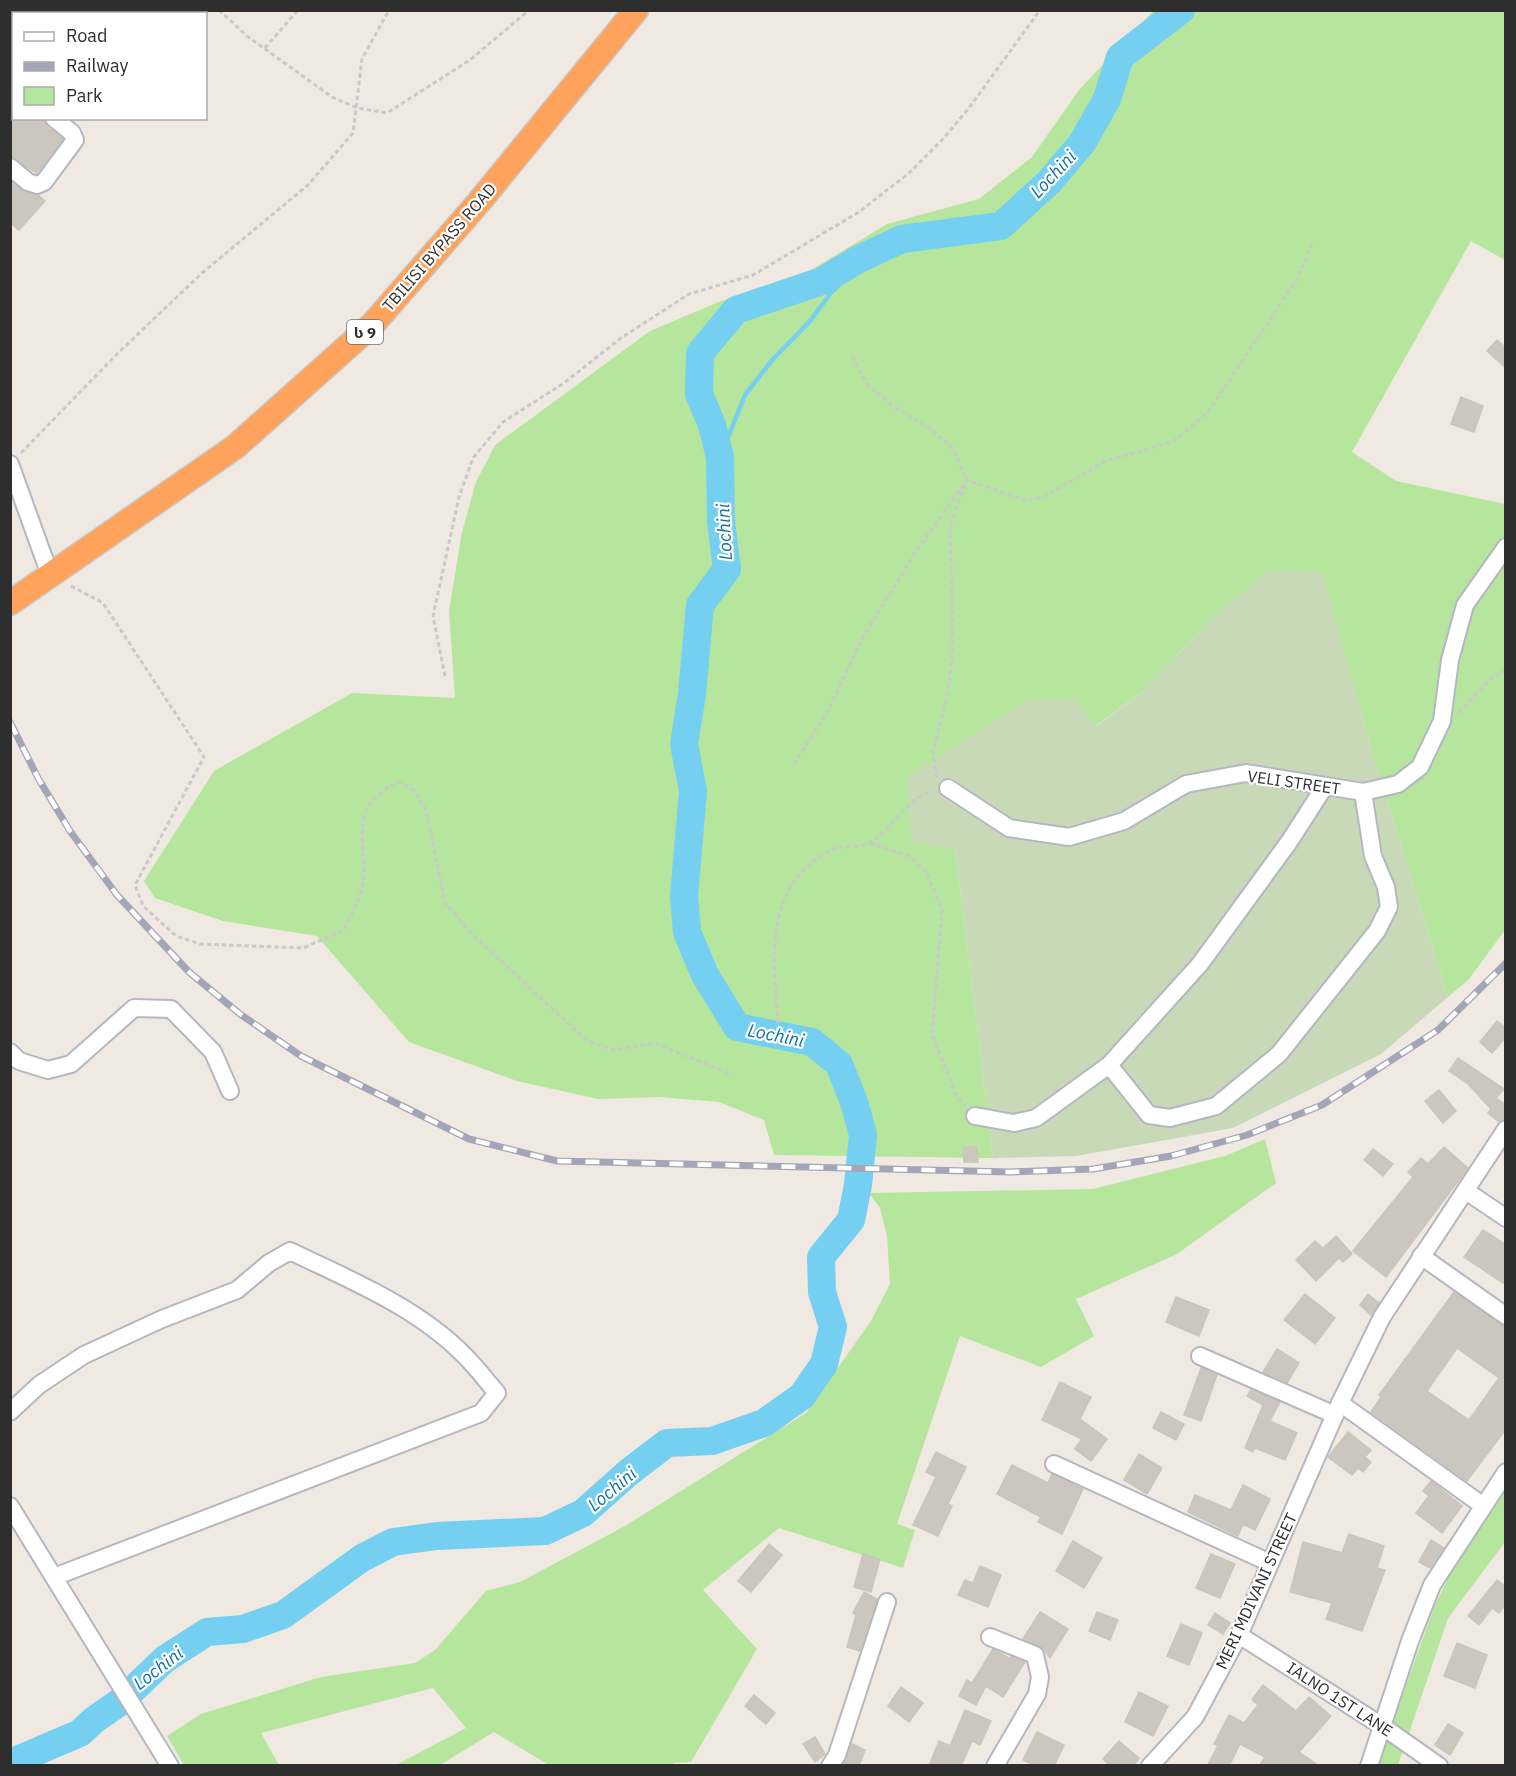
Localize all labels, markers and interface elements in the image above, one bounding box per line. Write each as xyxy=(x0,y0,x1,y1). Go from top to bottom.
legend xyxy=(12,12,207,120)
text: Road xyxy=(66,24,107,47)
text: Railway xyxy=(66,54,128,77)
text: Park xyxy=(66,84,103,107)
water label: Lochini xyxy=(1025,145,1081,203)
street label: TBILISI BYPASS ROAD xyxy=(378,179,500,315)
road number: ს 9 xyxy=(347,320,383,344)
water label: Lochini xyxy=(711,503,737,561)
street label: VELI STREET xyxy=(1246,766,1342,798)
water label: Lochini xyxy=(746,1018,806,1052)
water label: Lochini xyxy=(583,1462,641,1516)
street label: MERI MDIVANI STREET xyxy=(1211,1510,1301,1672)
water label: Lochini xyxy=(128,1641,188,1695)
street label: IALNO 1ST LANE xyxy=(1283,1657,1397,1741)

